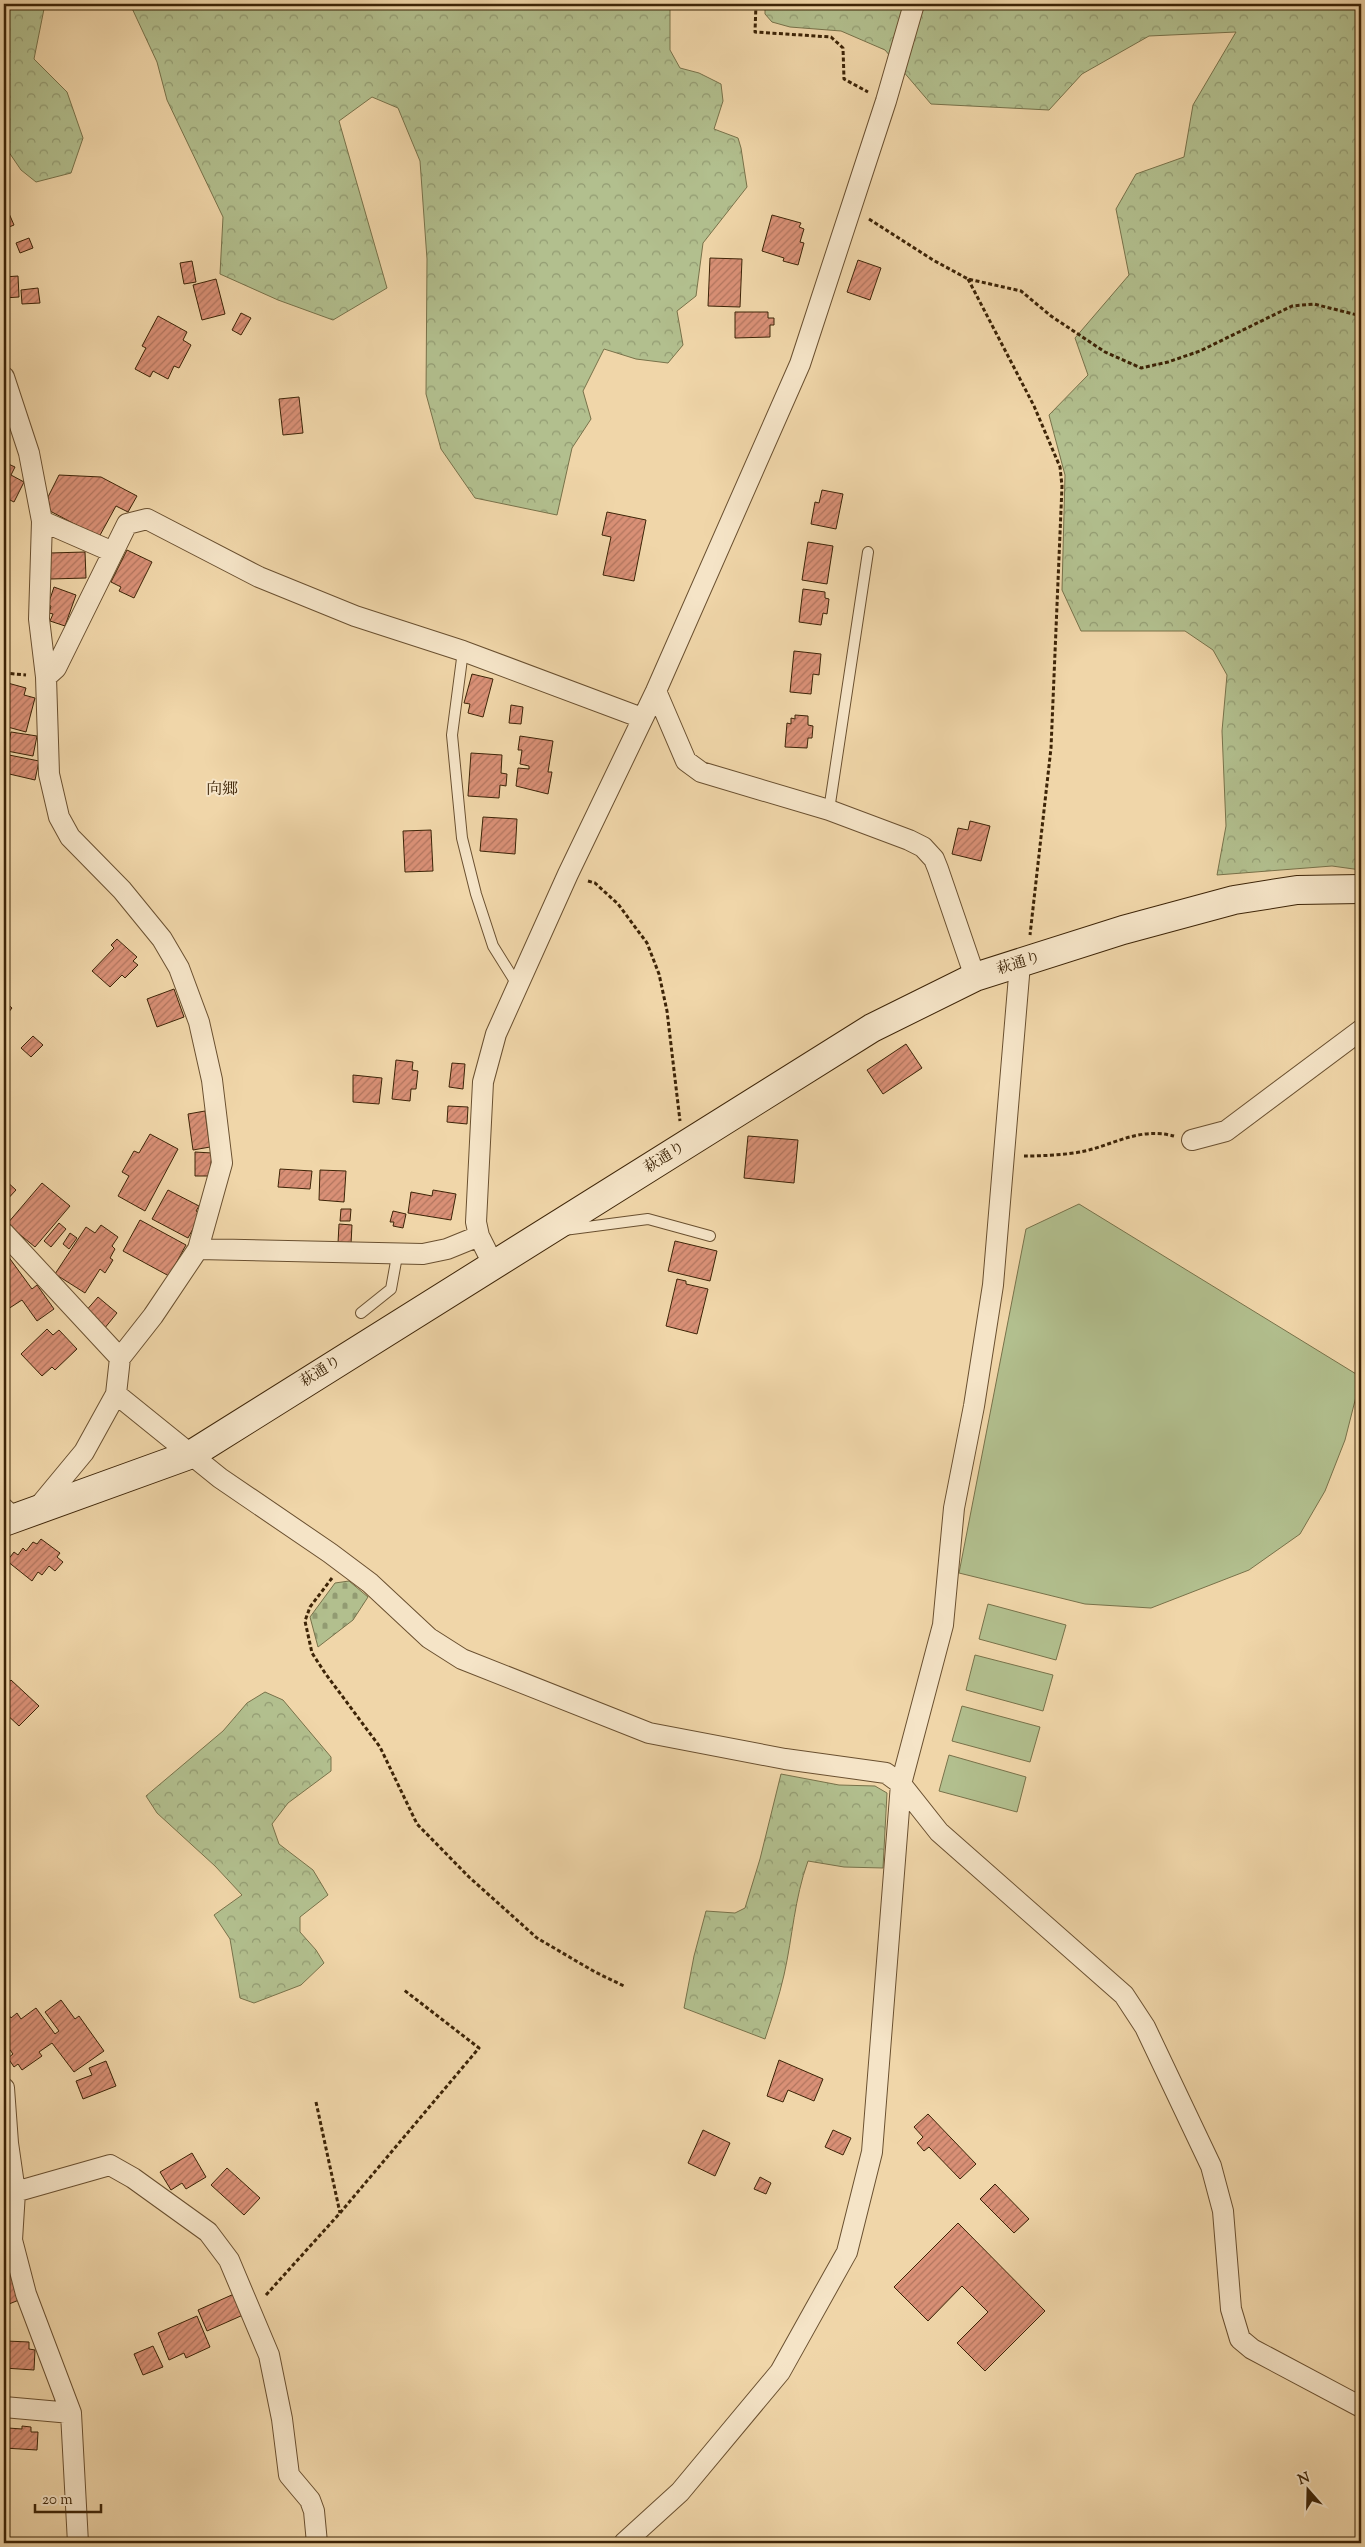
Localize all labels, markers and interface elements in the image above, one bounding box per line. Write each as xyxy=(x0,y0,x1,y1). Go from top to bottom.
district label: 向郷 xyxy=(206,779,238,802)
street label: 萩通り xyxy=(994,947,1044,981)
street label: 萩通り xyxy=(640,1137,690,1179)
street label: 萩通り xyxy=(296,1351,346,1393)
north arrow xyxy=(1282,2464,1332,2514)
text: N xyxy=(1296,2468,1313,2491)
scale bar xyxy=(35,2482,101,2514)
text: 20 m xyxy=(42,2490,73,2511)

